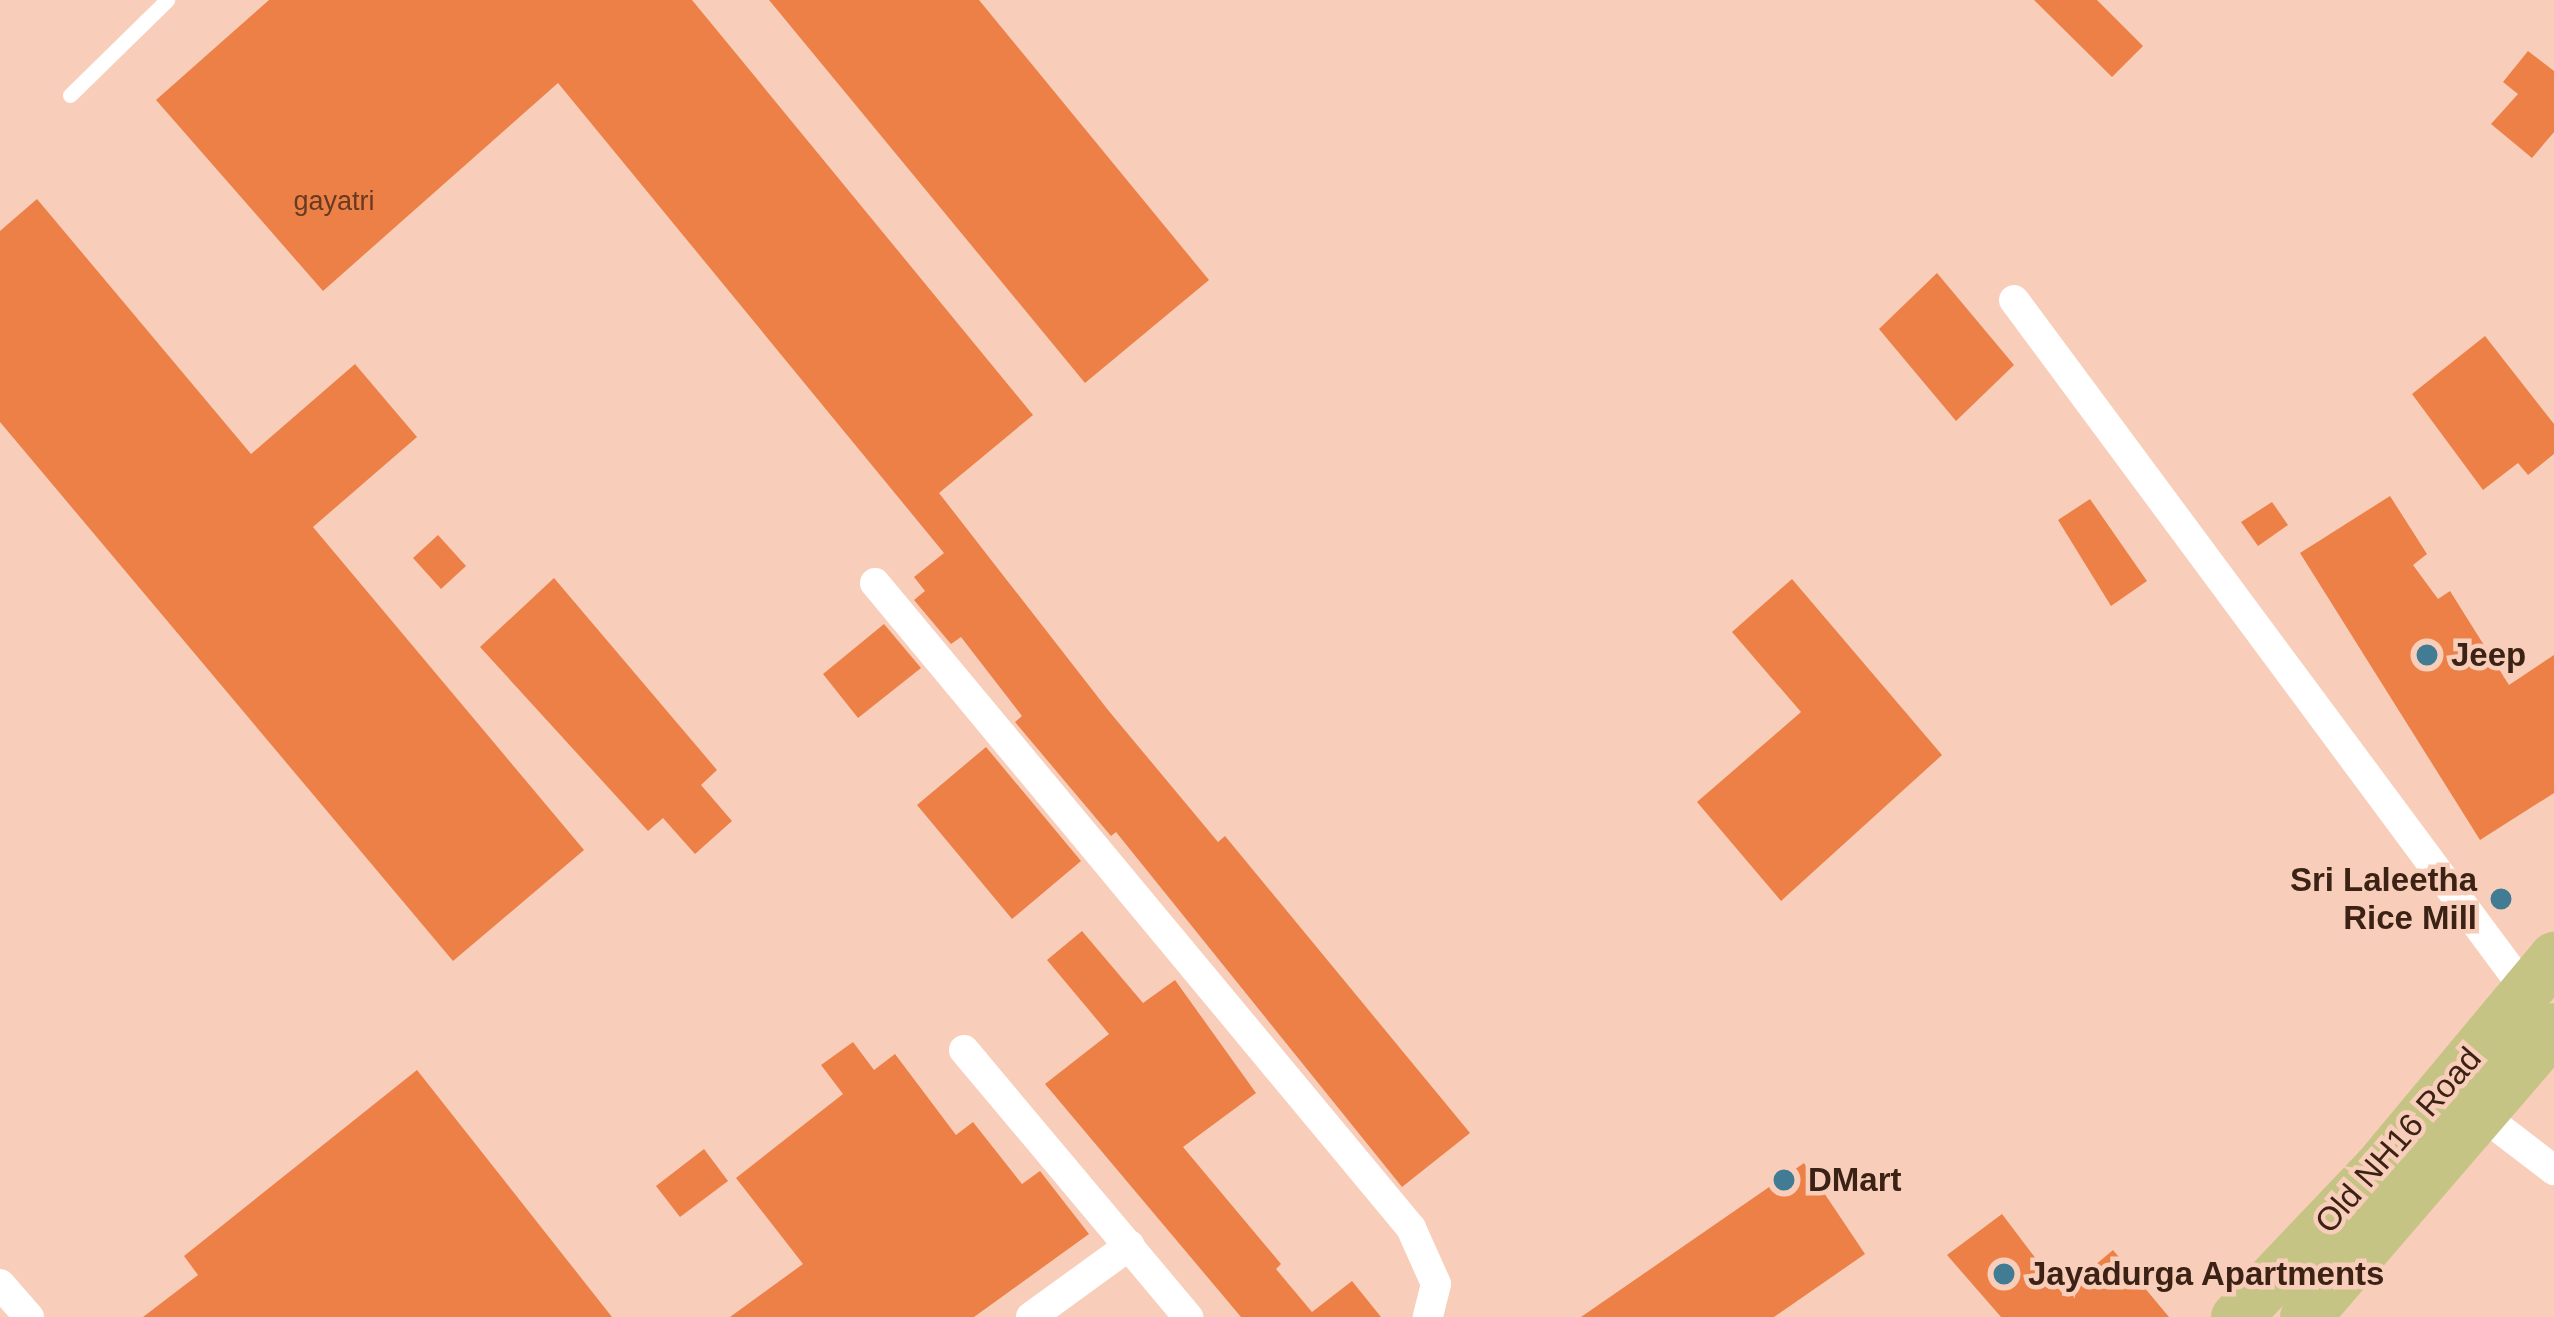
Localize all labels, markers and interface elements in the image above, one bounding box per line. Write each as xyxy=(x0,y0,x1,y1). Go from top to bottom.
house number: gayatri xyxy=(293,186,375,218)
place label: Jeep xyxy=(2451,635,2526,675)
marker: Jeep xyxy=(2414,642,2440,668)
place label: Sri Laleetha Rice Mill xyxy=(2290,860,2477,938)
marker: Sri Laleetha Rice Mill xyxy=(2488,886,2514,912)
street label: Old NH16 Road xyxy=(2307,1039,2489,1241)
place label: DMart xyxy=(1808,1160,1902,1200)
marker: DMart xyxy=(1771,1167,1797,1193)
place label: Jayadurga Apartments xyxy=(2028,1254,2386,1294)
marker: Jayadurga Apartments xyxy=(1991,1261,2017,1287)

